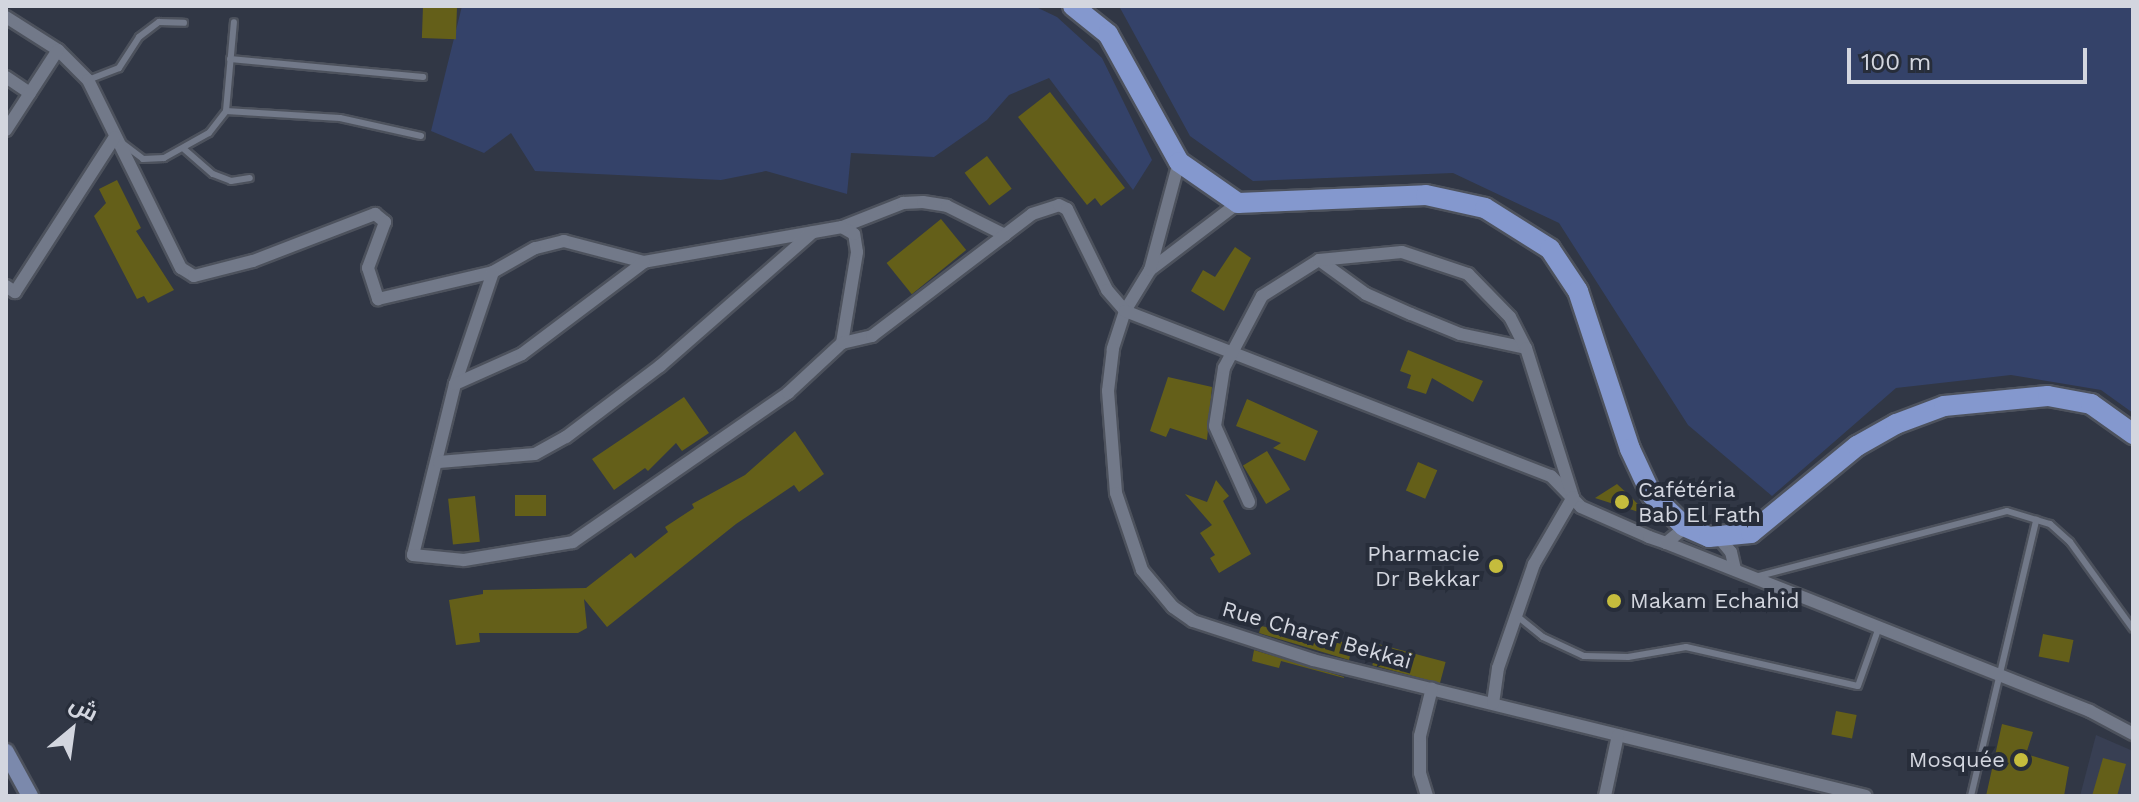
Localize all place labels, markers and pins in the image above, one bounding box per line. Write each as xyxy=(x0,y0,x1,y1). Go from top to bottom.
place label: Cafétéria Bab El Fath xyxy=(1638,476,1762,528)
marker: Cafétéria Bab El Fath xyxy=(1613,493,1631,511)
place label: Pharmacie Dr Bekkar xyxy=(1367,540,1480,592)
marker: Pharmacie Dr Bekkar xyxy=(1487,557,1505,575)
place label: Makam Echahid xyxy=(1630,588,1800,614)
marker: Makam Echahid xyxy=(1605,592,1623,610)
place label: Mosquée xyxy=(1909,747,2005,773)
marker: Mosquée xyxy=(2012,751,2030,769)

